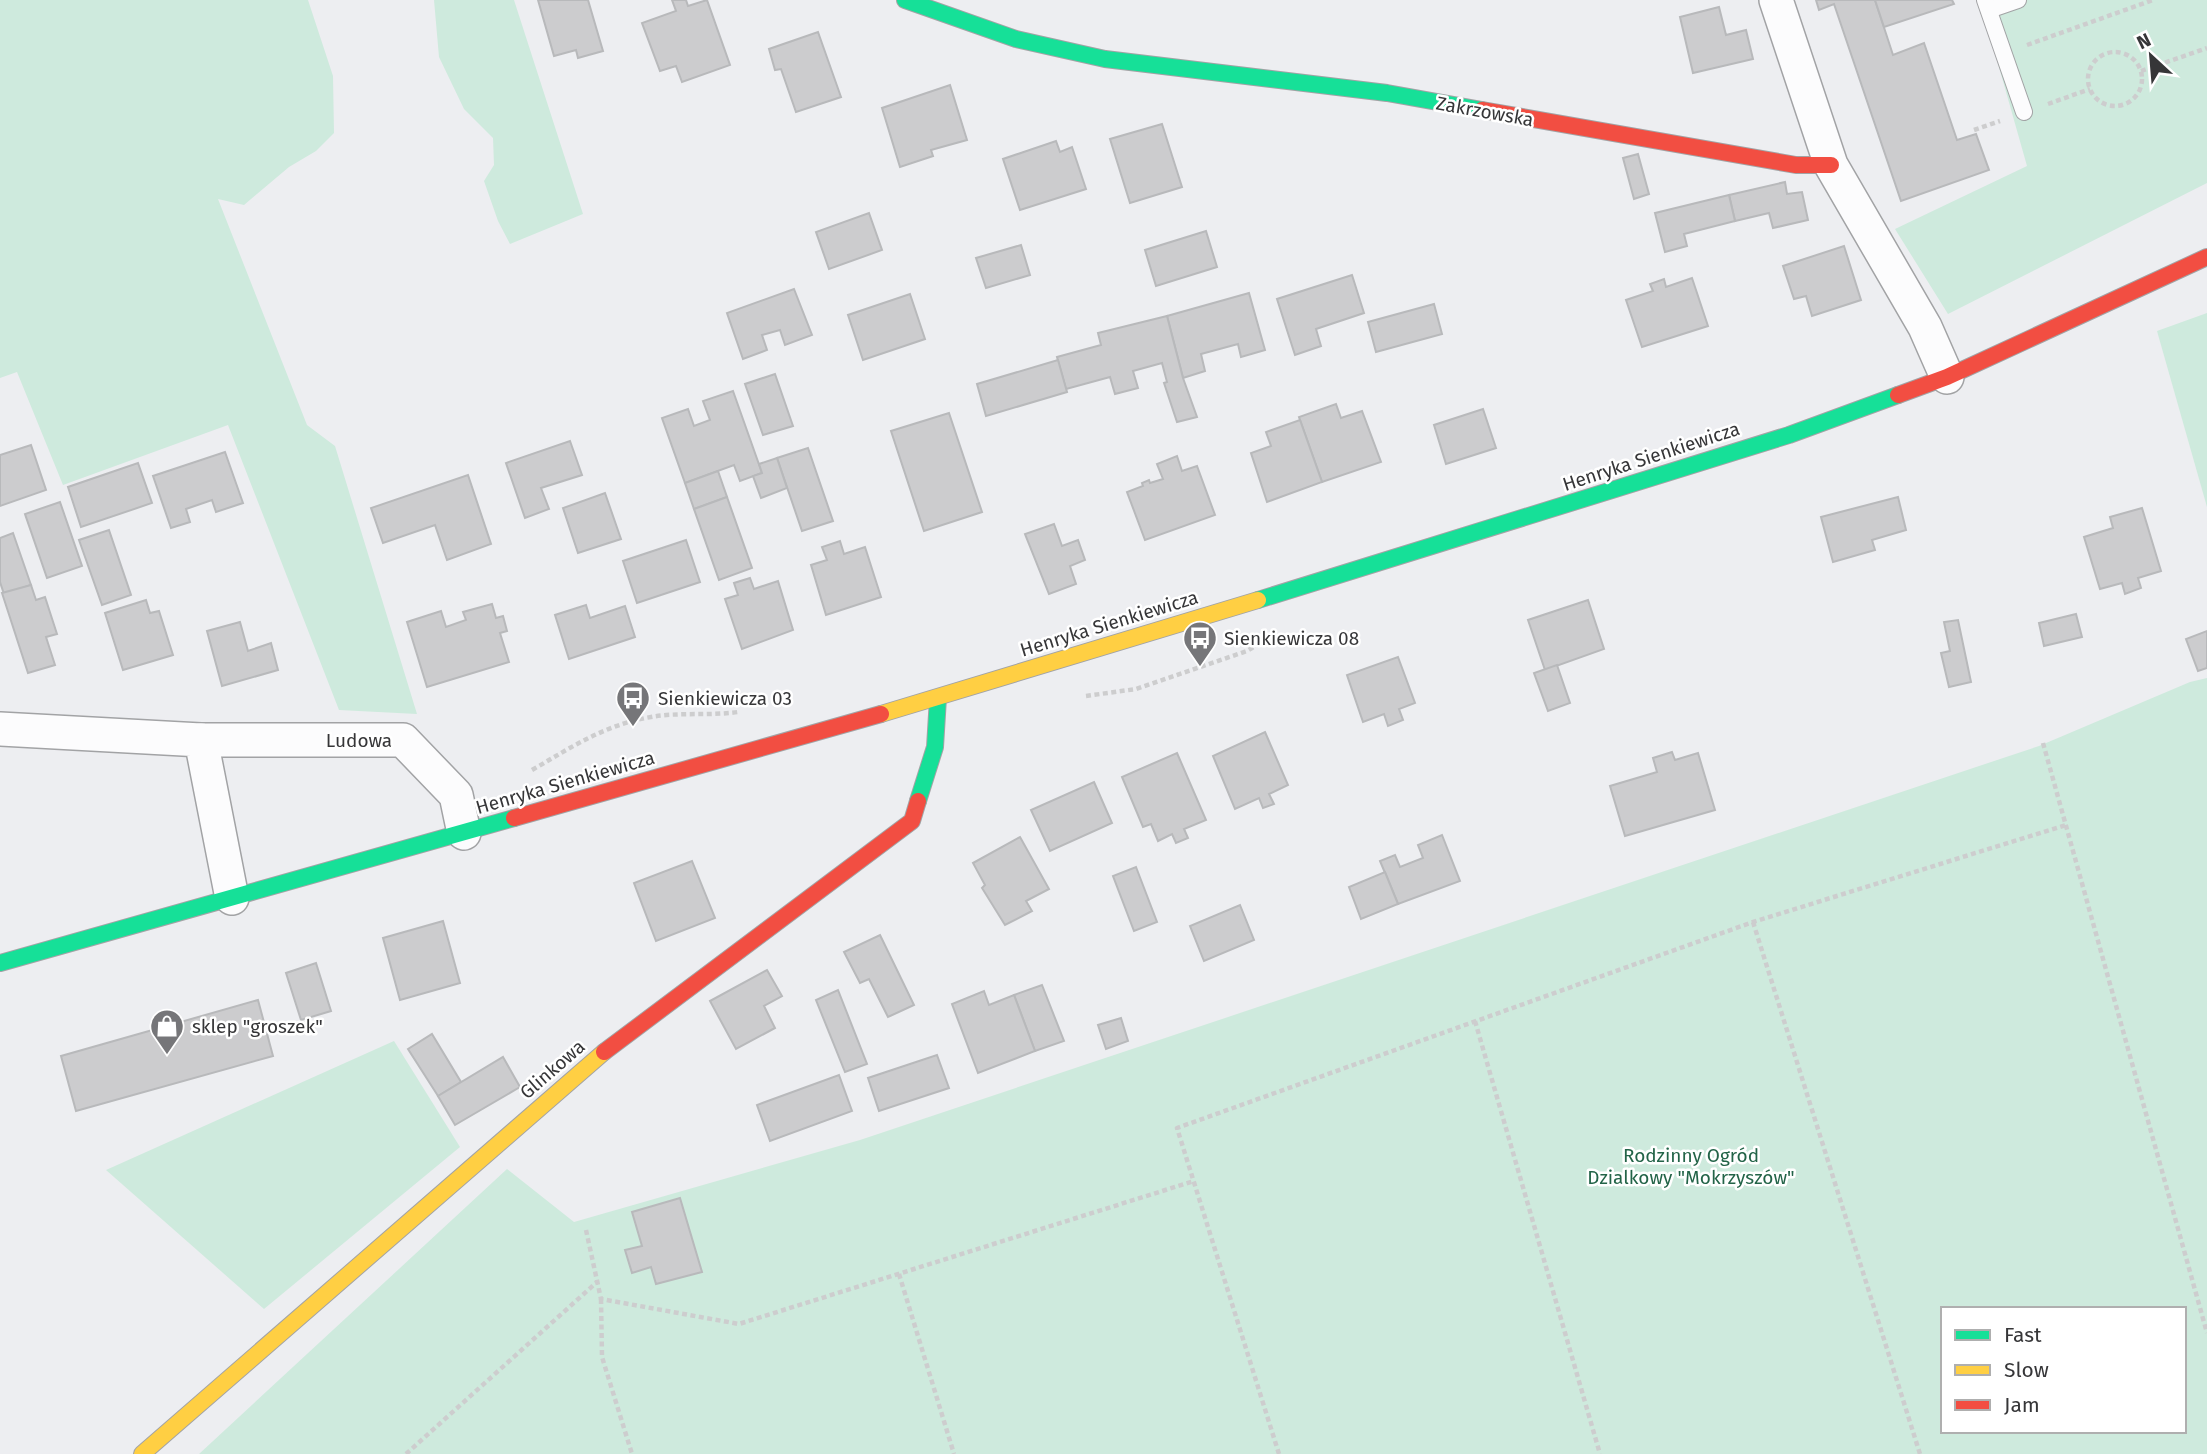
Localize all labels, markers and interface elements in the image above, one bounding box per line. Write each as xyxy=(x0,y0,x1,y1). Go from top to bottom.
north arrow xyxy=(2116,21,2186,91)
text: N xyxy=(2133,28,2154,54)
street label: Zakrzowska xyxy=(1434,92,1535,131)
street label: Henryka Sienkiewicza xyxy=(1560,417,1743,496)
street label: Henryka Sienkiewicza xyxy=(1017,585,1201,662)
bus stop icon: Sienkiewicza 08 xyxy=(1181,619,1219,668)
place label: Sienkiewicza 08 xyxy=(1224,627,1359,650)
bus stop icon: Sienkiewicza 03 xyxy=(614,679,652,728)
place label: Sienkiewicza 03 xyxy=(658,687,792,710)
street label: Ludowa xyxy=(326,729,392,752)
street label: Henryka Sienkiewicza xyxy=(473,746,657,819)
shop icon: sklep "groszek" xyxy=(148,1007,186,1056)
place label: sklep "groszek" xyxy=(192,1015,323,1038)
street label: Glinkowa xyxy=(515,1035,589,1104)
park label: Rodzinny Ogród Dzialkowy "Mokrzyszów" xyxy=(1587,1144,1795,1189)
legend xyxy=(1941,1307,2186,1433)
text: Fast xyxy=(2004,1322,2042,1348)
text: Slow xyxy=(2004,1357,2049,1383)
text: Jam xyxy=(2004,1392,2040,1418)

